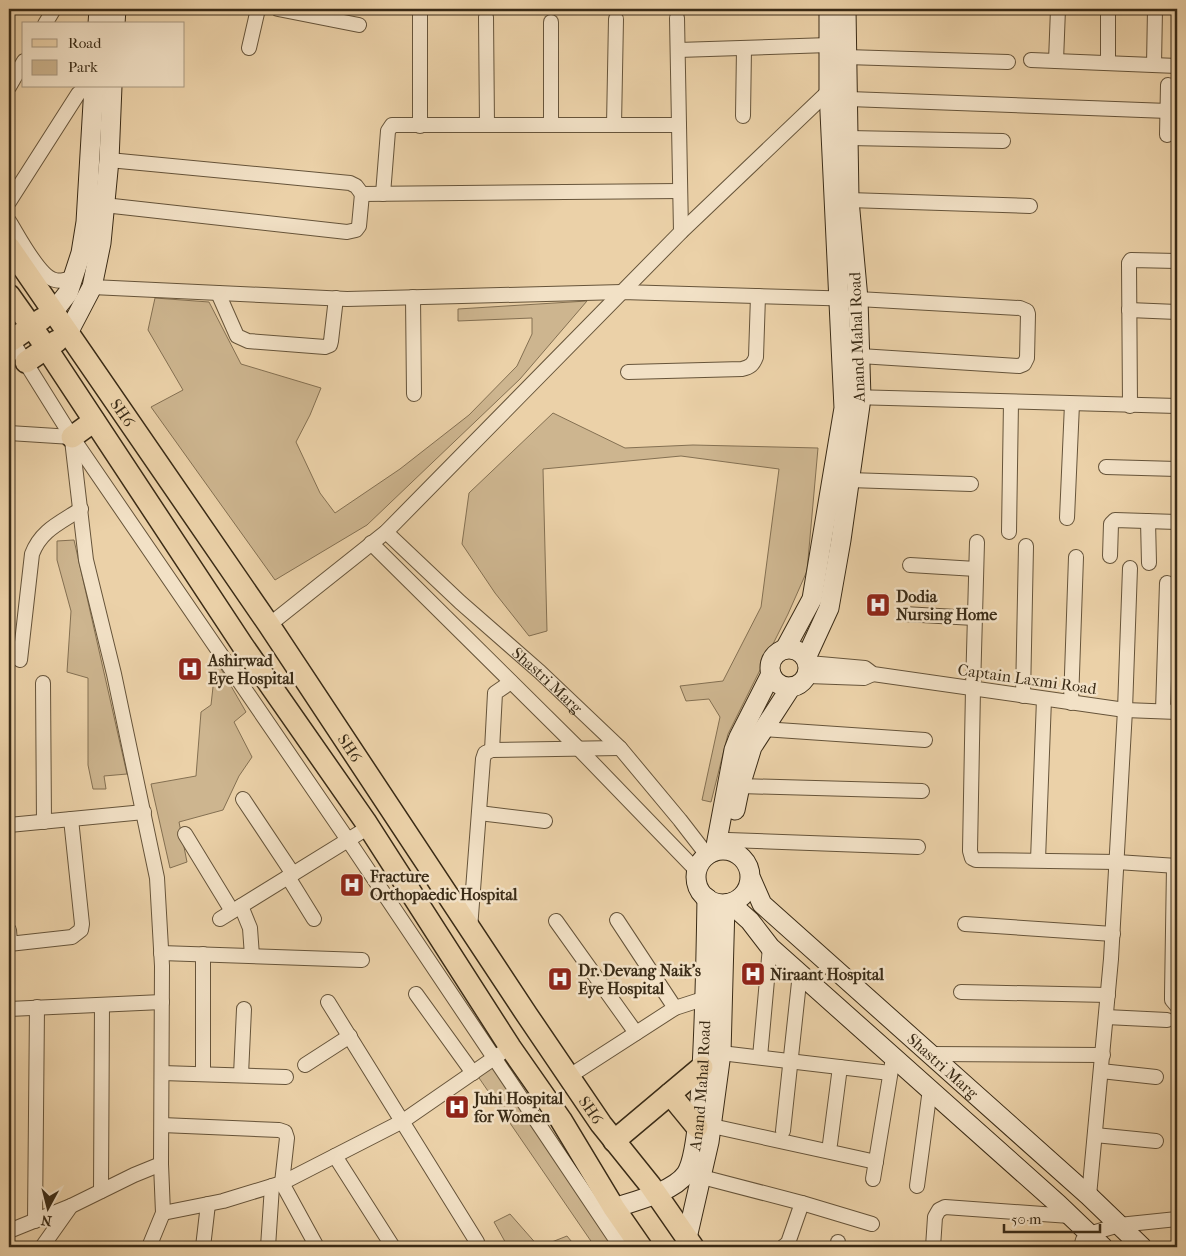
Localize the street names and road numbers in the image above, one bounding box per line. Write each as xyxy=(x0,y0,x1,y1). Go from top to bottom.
street label: Anand Mahal Road xyxy=(845,271,869,403)
street label: SH6 xyxy=(107,395,139,430)
street label: Shastri Marg xyxy=(509,643,587,717)
street label: Captain Laxmi Road xyxy=(956,660,1098,698)
street label: SH6 xyxy=(334,730,366,766)
street label: Anand Mahal Road xyxy=(685,1020,714,1153)
street label: Shastri Marg xyxy=(904,1029,983,1103)
street label: SH6 xyxy=(575,1092,608,1128)

